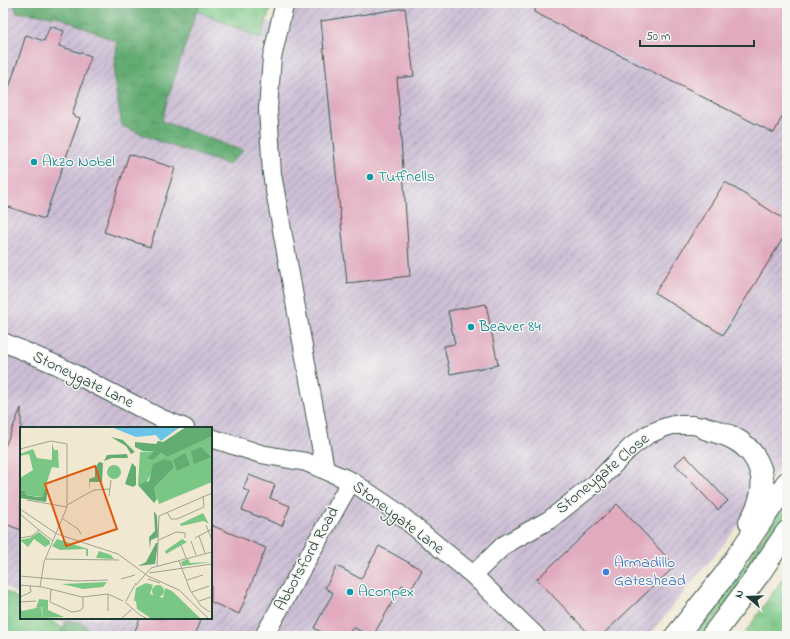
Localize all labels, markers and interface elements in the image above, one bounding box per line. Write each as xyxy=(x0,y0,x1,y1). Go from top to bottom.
scale bar xyxy=(640,22,754,48)
text: 50 m xyxy=(646,28,670,46)
place label: Akzo Nobel xyxy=(42,150,115,174)
marker: Akzo Nobel xyxy=(29,157,39,167)
place label: Tuffnells xyxy=(378,165,435,189)
marker: Tuffnells xyxy=(365,172,375,182)
place label: Beaver 84 xyxy=(478,315,541,339)
marker: Beaver 84 xyxy=(466,322,476,332)
street label: Stoneygate Lane xyxy=(28,345,138,415)
inset map xyxy=(20,427,212,619)
street label: Stoneygate Close xyxy=(551,427,656,520)
street label: Stoneygate Lane xyxy=(347,475,450,561)
street label: Abbotsford Road xyxy=(268,503,346,615)
place label: Armadillo Gateshead xyxy=(614,551,686,593)
marker: Armadillo Gateshead xyxy=(601,567,611,577)
north arrow xyxy=(728,577,768,617)
place label: Aconpex xyxy=(358,580,414,604)
marker: Aconpex xyxy=(345,587,355,597)
text: N xyxy=(731,588,748,600)

